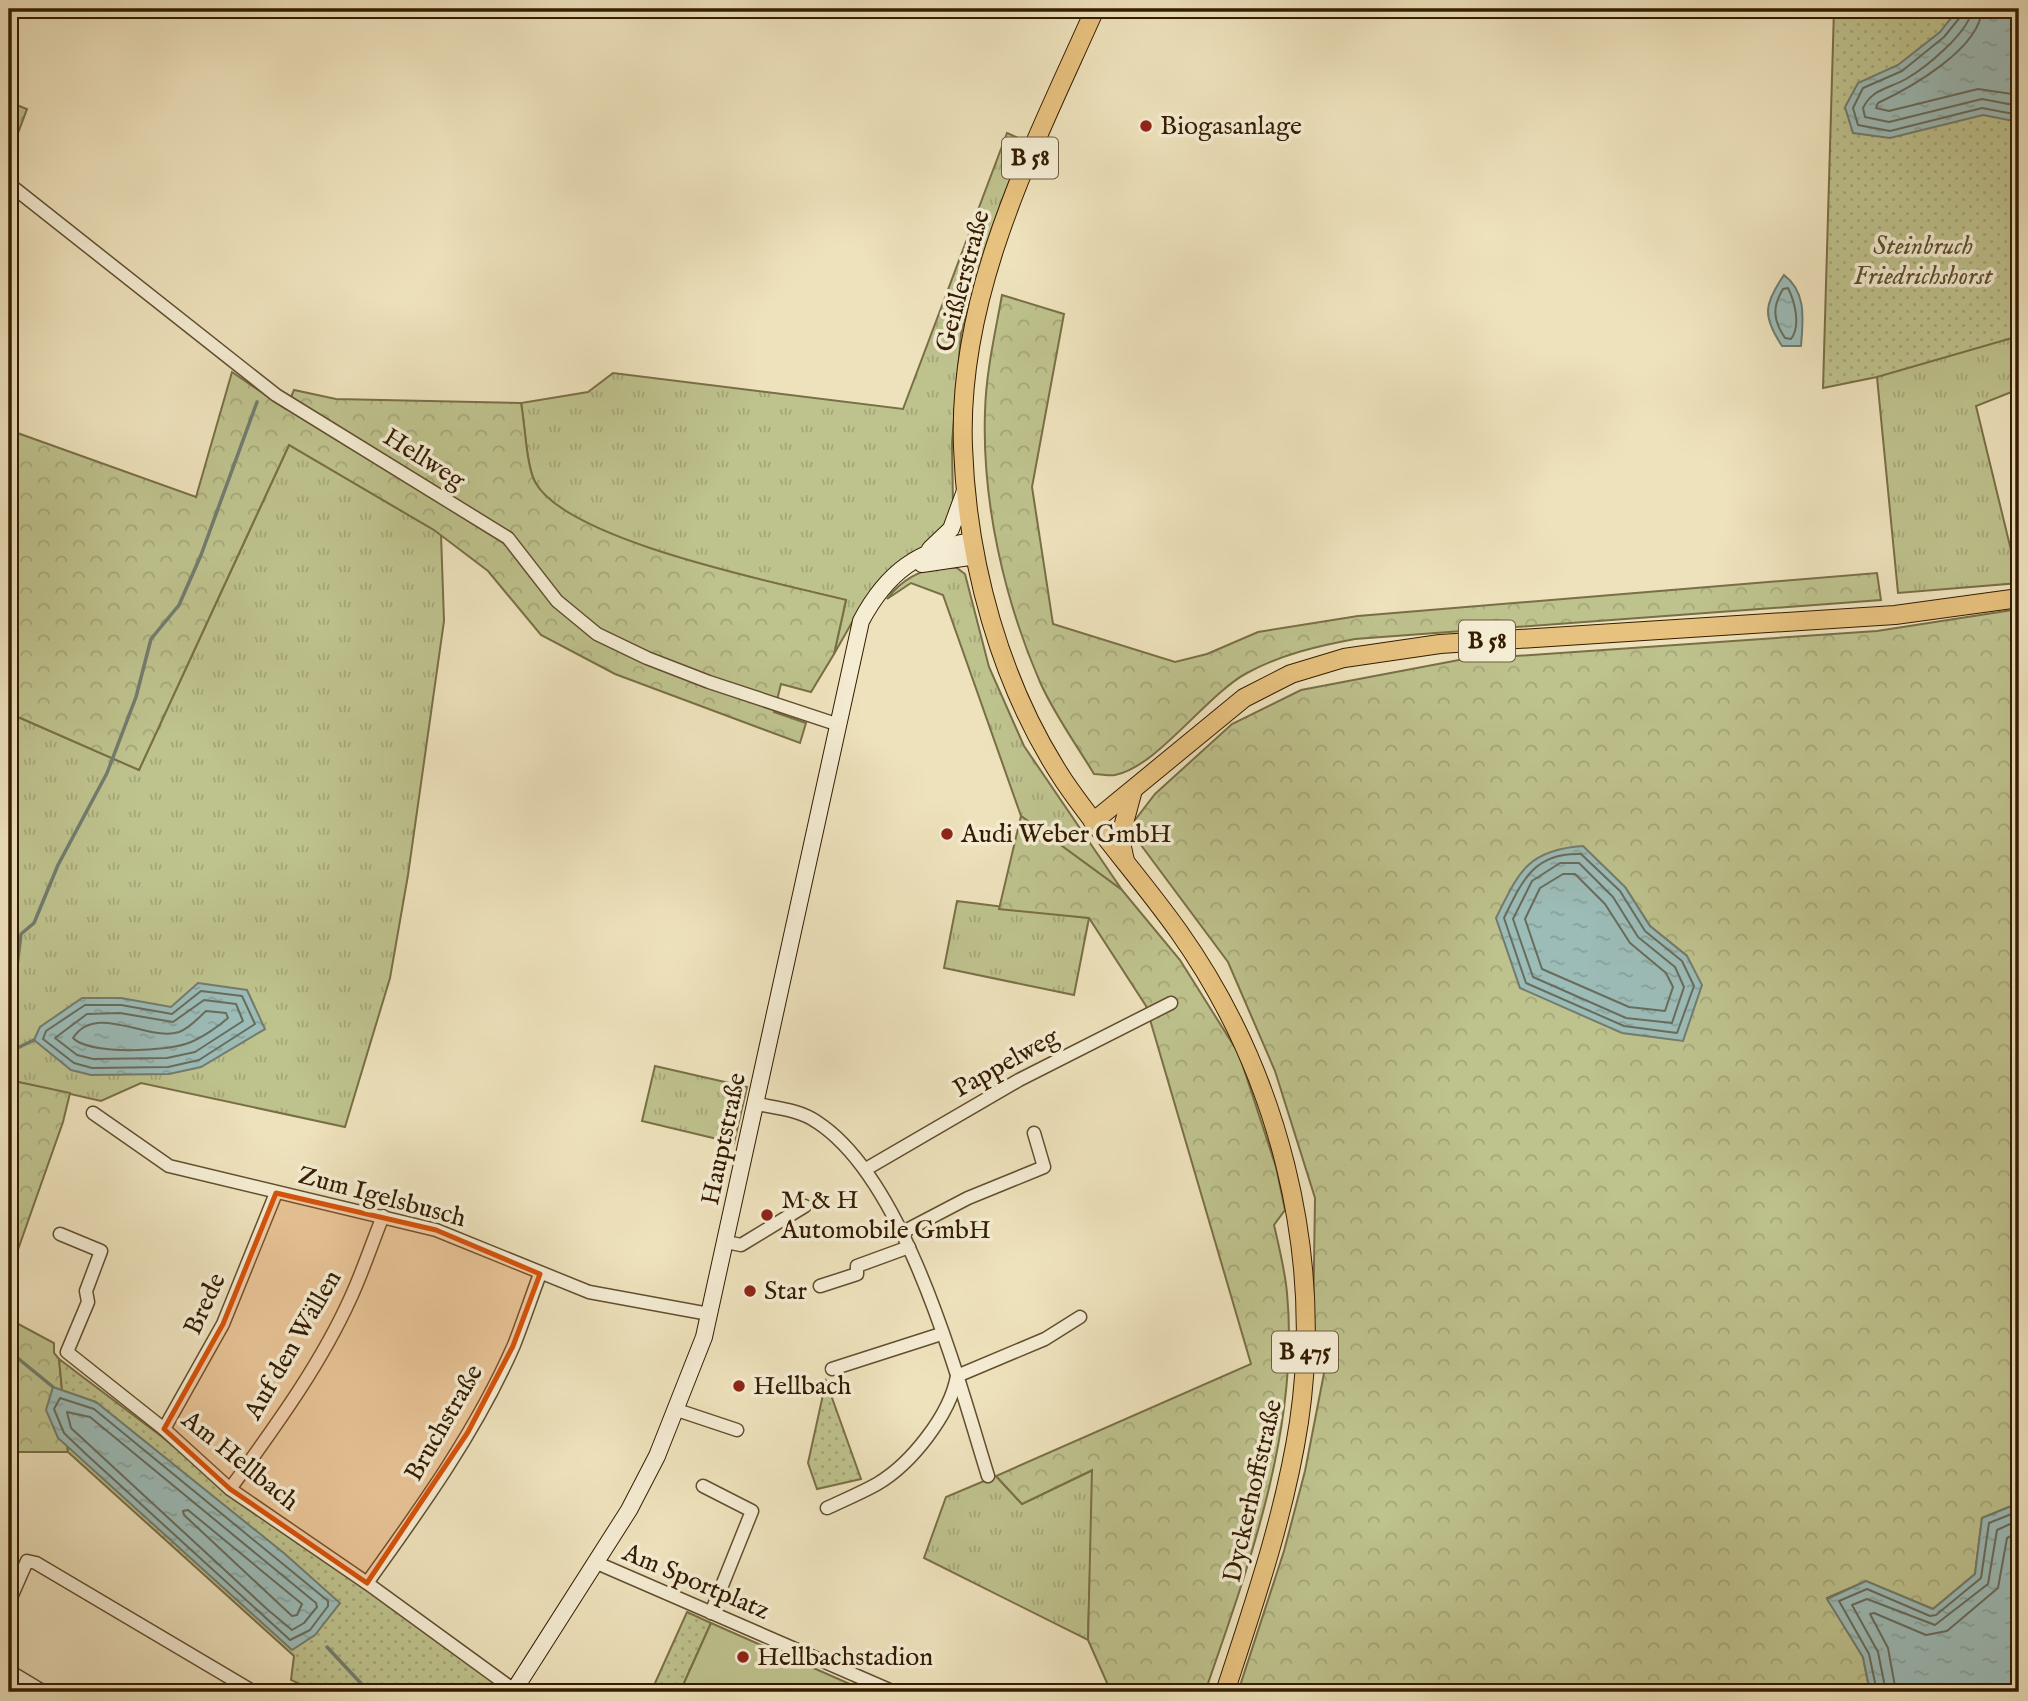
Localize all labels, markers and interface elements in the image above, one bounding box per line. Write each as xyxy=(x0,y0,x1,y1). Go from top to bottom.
place label: Biogasanlage xyxy=(1160,110,1302,143)
marker: Biogasanlage xyxy=(1138,118,1154,134)
road number: B 58 xyxy=(1002,138,1058,178)
street label: Geißlerstraße xyxy=(928,206,998,356)
park label: Steinbruch Friedrichshorst xyxy=(1853,230,1994,293)
street label: Hellweg xyxy=(377,421,472,497)
road number: B 58 xyxy=(1459,620,1515,662)
place label: Audi Weber GmbH xyxy=(960,818,1172,851)
marker: Audi Weber GmbH xyxy=(939,826,955,842)
street label: Pappelweg xyxy=(947,1020,1065,1106)
street label: Hauptstraße xyxy=(694,1070,754,1208)
street label: Zum Igelsbusch xyxy=(294,1159,470,1235)
place label: M & H Automobile GmbH xyxy=(780,1184,991,1247)
marker: M & H Automobile GmbH xyxy=(759,1207,775,1223)
street label: Auf den Wällen xyxy=(236,1264,349,1427)
street label: Brede xyxy=(176,1268,234,1340)
place label: Star xyxy=(764,1275,807,1308)
marker: Star xyxy=(742,1283,758,1299)
road number: B 475 xyxy=(1272,1332,1338,1372)
street label: Bruchstraße xyxy=(397,1359,491,1487)
place label: Hellbach xyxy=(753,1370,851,1403)
marker: Hellbach xyxy=(731,1378,747,1394)
street label: Dyckerhoffstraße xyxy=(1216,1396,1290,1586)
street label: Am Hellbach xyxy=(174,1403,306,1518)
street label: Am Sportplatz xyxy=(617,1536,774,1628)
place label: Hellbachstadion xyxy=(757,1641,933,1674)
marker: Hellbachstadion xyxy=(735,1649,751,1665)

